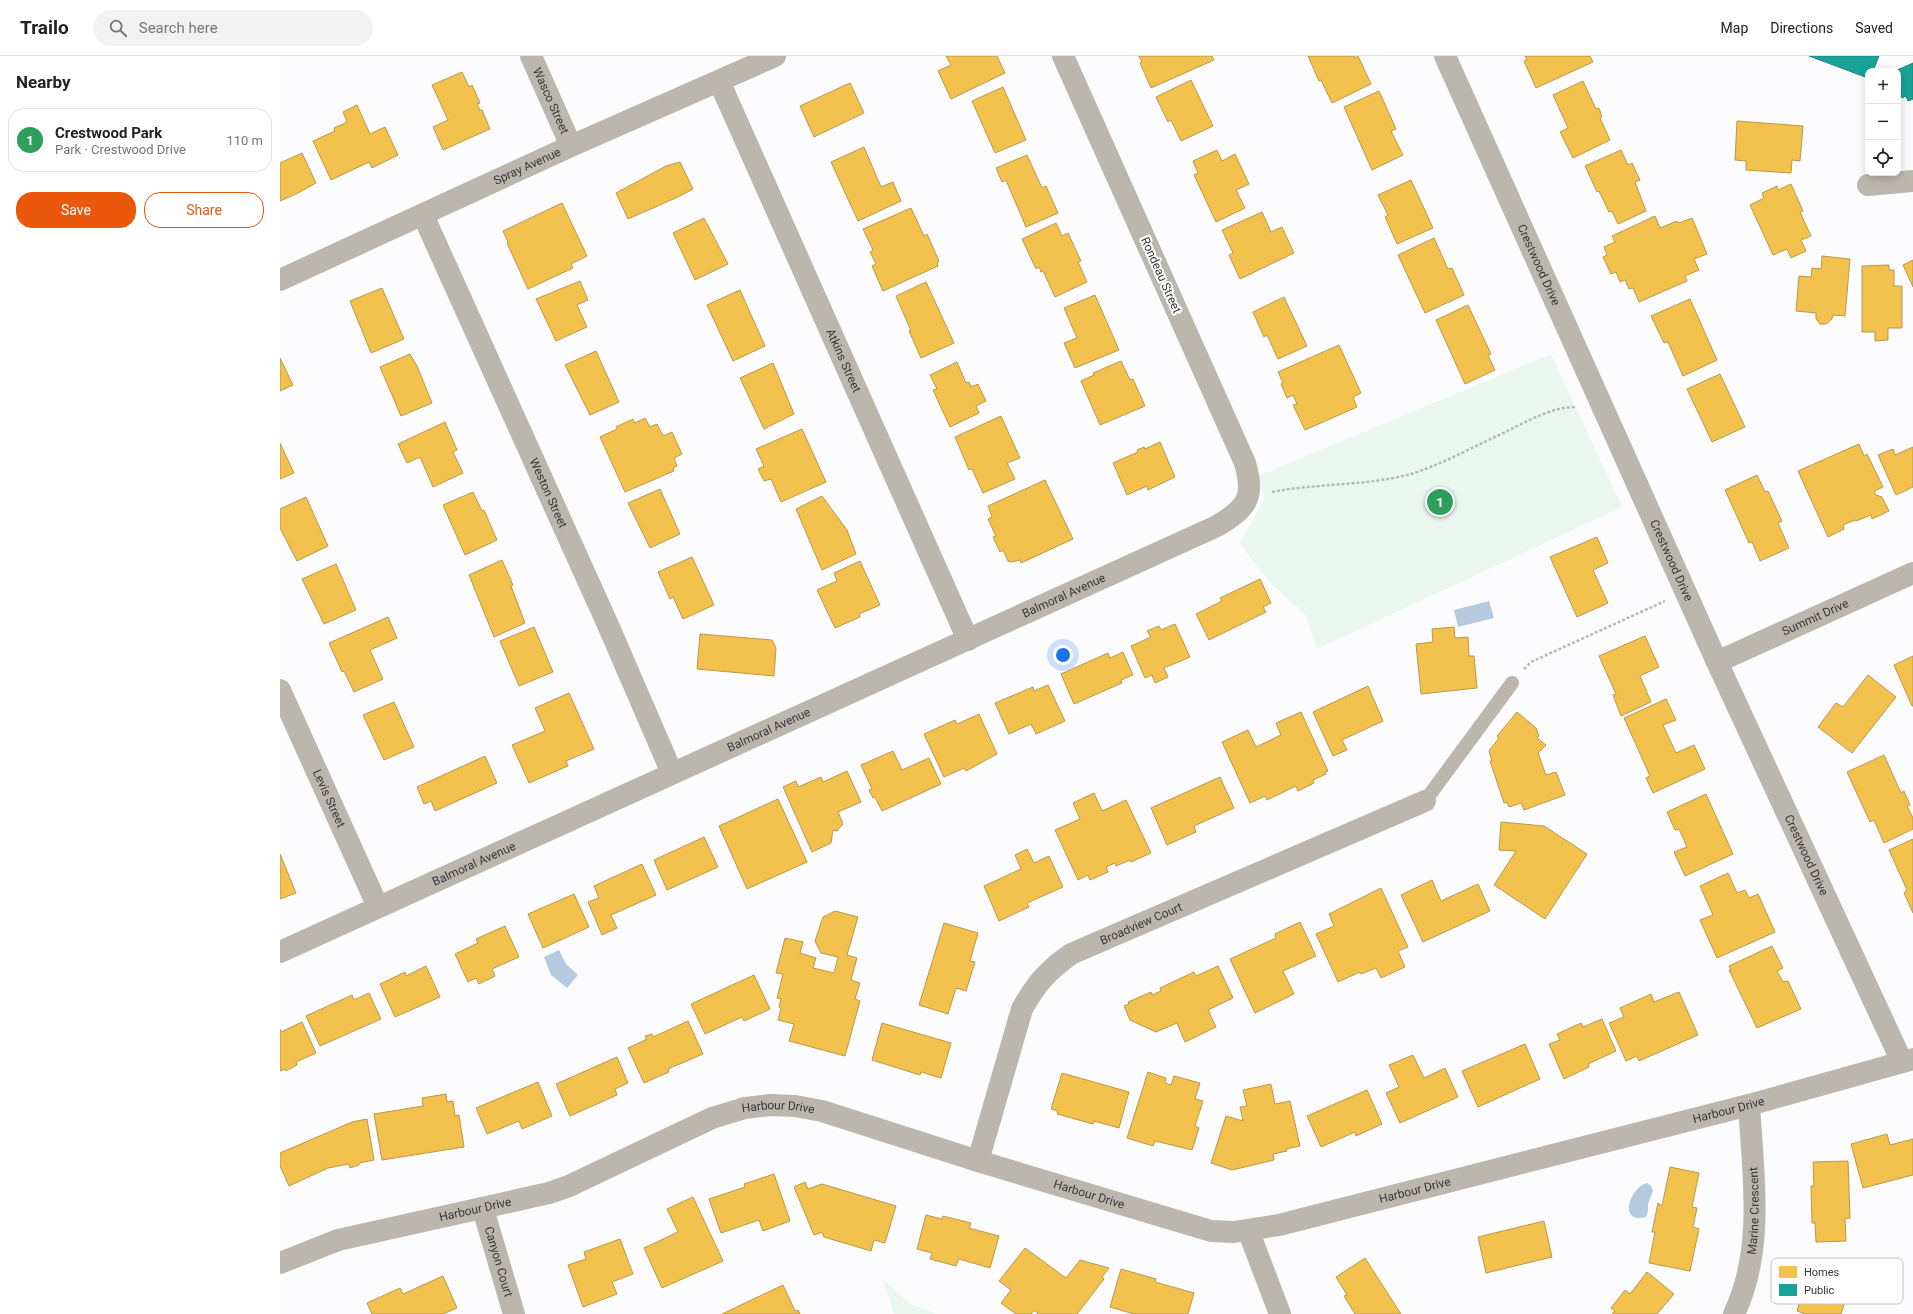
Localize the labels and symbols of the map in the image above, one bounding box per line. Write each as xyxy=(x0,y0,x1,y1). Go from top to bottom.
street label: Wasco Street xyxy=(530,65,572,136)
street label: Spray Avenue xyxy=(491,145,563,188)
street label: Crestwood Drive xyxy=(1514,222,1563,308)
street label: Rondeau Street xyxy=(1138,235,1184,315)
street label: Atkins Street xyxy=(823,327,864,395)
street label: Weston Street xyxy=(527,456,570,530)
pin: 1 xyxy=(1427,487,1453,517)
street label: Crestwood Drive xyxy=(1647,518,1696,603)
street label: Balmoral Avenue xyxy=(1020,571,1108,621)
street label: Summit Drive xyxy=(1780,596,1851,639)
your location xyxy=(1053,645,1073,665)
street label: Balmoral Avenue xyxy=(725,705,813,755)
street label: Levis Street xyxy=(310,767,348,830)
street label: Crestwood Drive xyxy=(1782,812,1831,898)
street label: Balmoral Avenue xyxy=(430,839,518,889)
street label: Broadview Court xyxy=(1098,900,1184,948)
street label: Harbour Drive xyxy=(1691,1094,1766,1126)
street label: Harbour Drive xyxy=(741,1098,816,1117)
street label: Marine Crescent xyxy=(1745,1167,1762,1255)
street label: Harbour Drive xyxy=(1377,1174,1452,1206)
street label: Harbour Drive xyxy=(1052,1177,1126,1212)
street label: Harbour Drive xyxy=(438,1195,513,1224)
street label: Canyon Court xyxy=(482,1225,516,1299)
legend xyxy=(1771,1258,1903,1304)
text: Homes xyxy=(1804,1266,1840,1279)
text: Public xyxy=(1804,1284,1835,1297)

